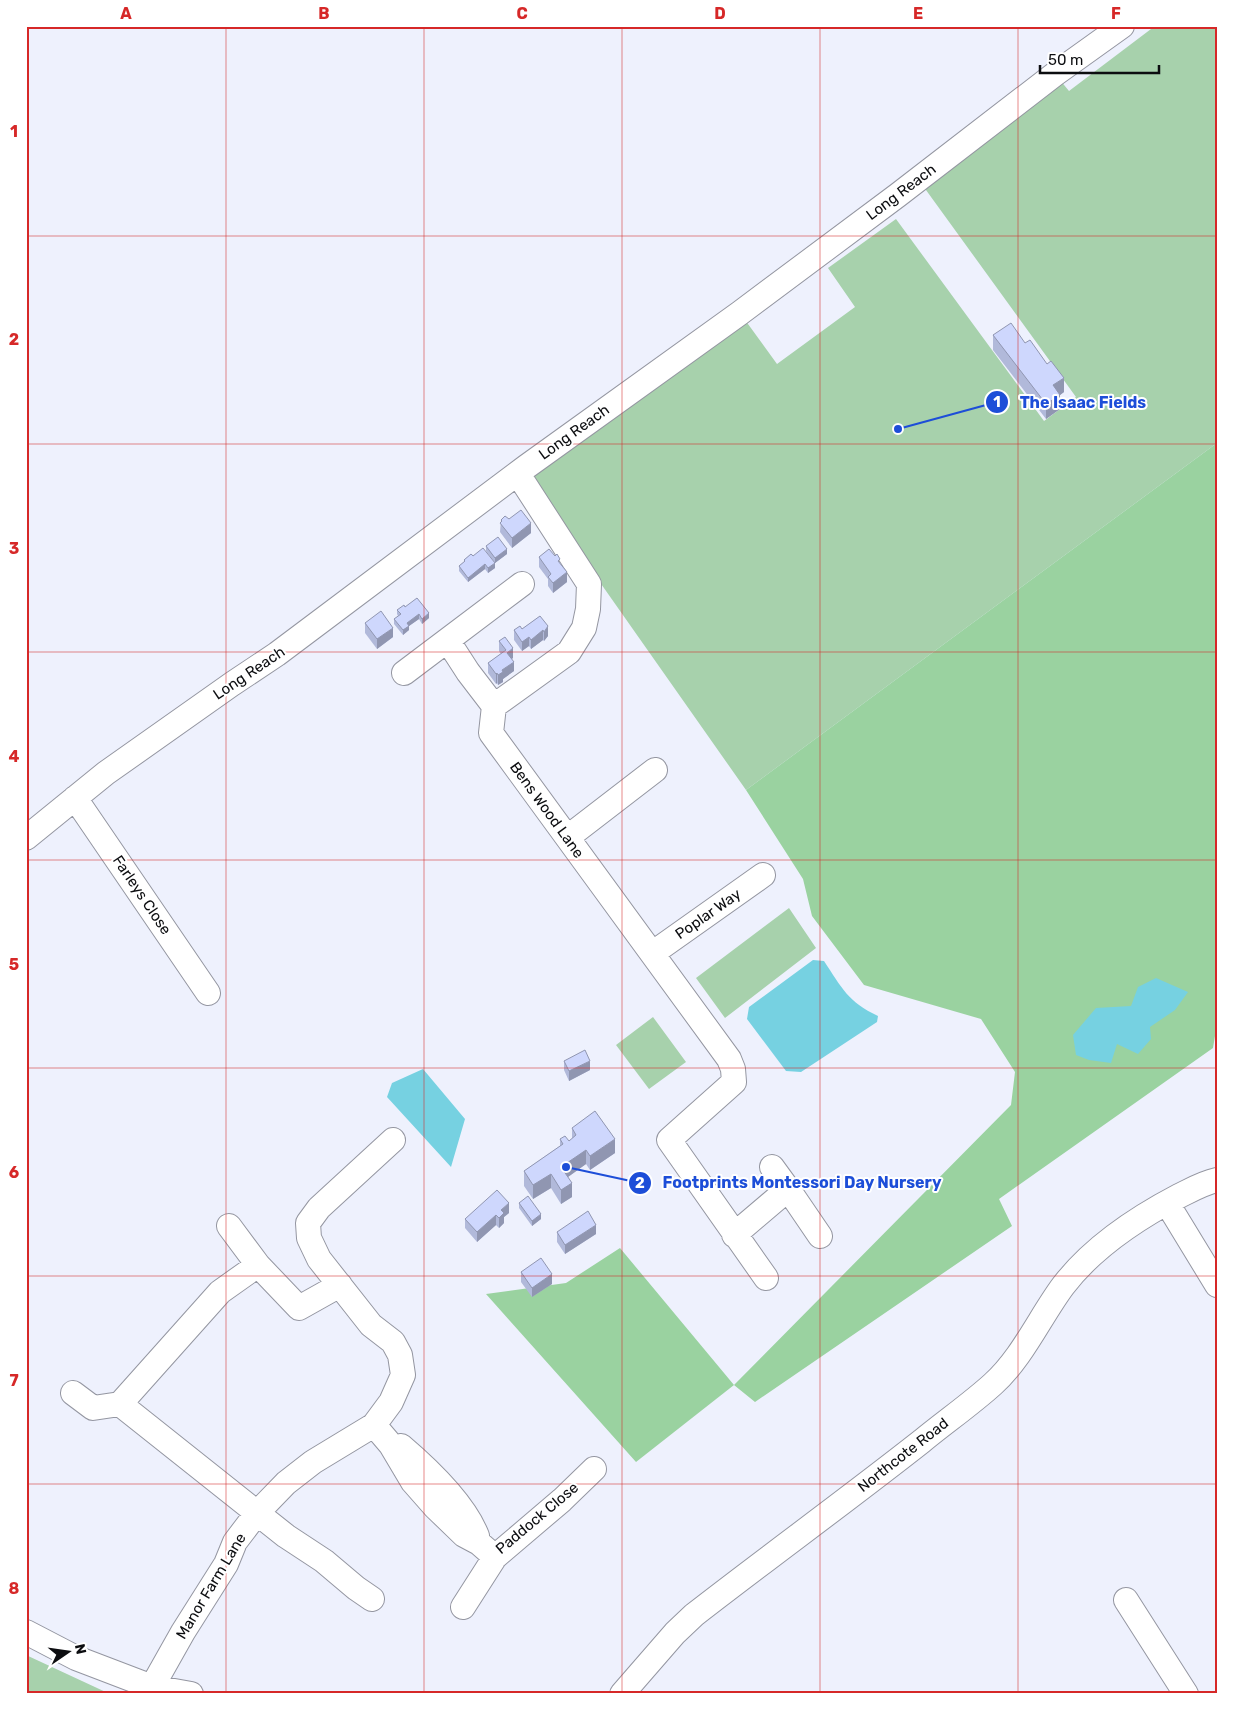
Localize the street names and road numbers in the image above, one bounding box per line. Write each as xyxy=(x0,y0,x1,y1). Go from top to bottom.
street label: Long Reach xyxy=(863,160,939,224)
street label: Long Reach xyxy=(535,400,613,464)
street label: Long Reach xyxy=(210,642,288,704)
street label: Bens Wood Lane xyxy=(506,758,588,862)
street label: Farleys Close xyxy=(109,852,175,938)
street label: Poplar Way xyxy=(672,885,744,943)
street label: Northcote Road xyxy=(854,1414,952,1496)
street label: Paddock Close xyxy=(492,1478,582,1558)
street label: Manor Farm Lane xyxy=(172,1530,250,1642)

